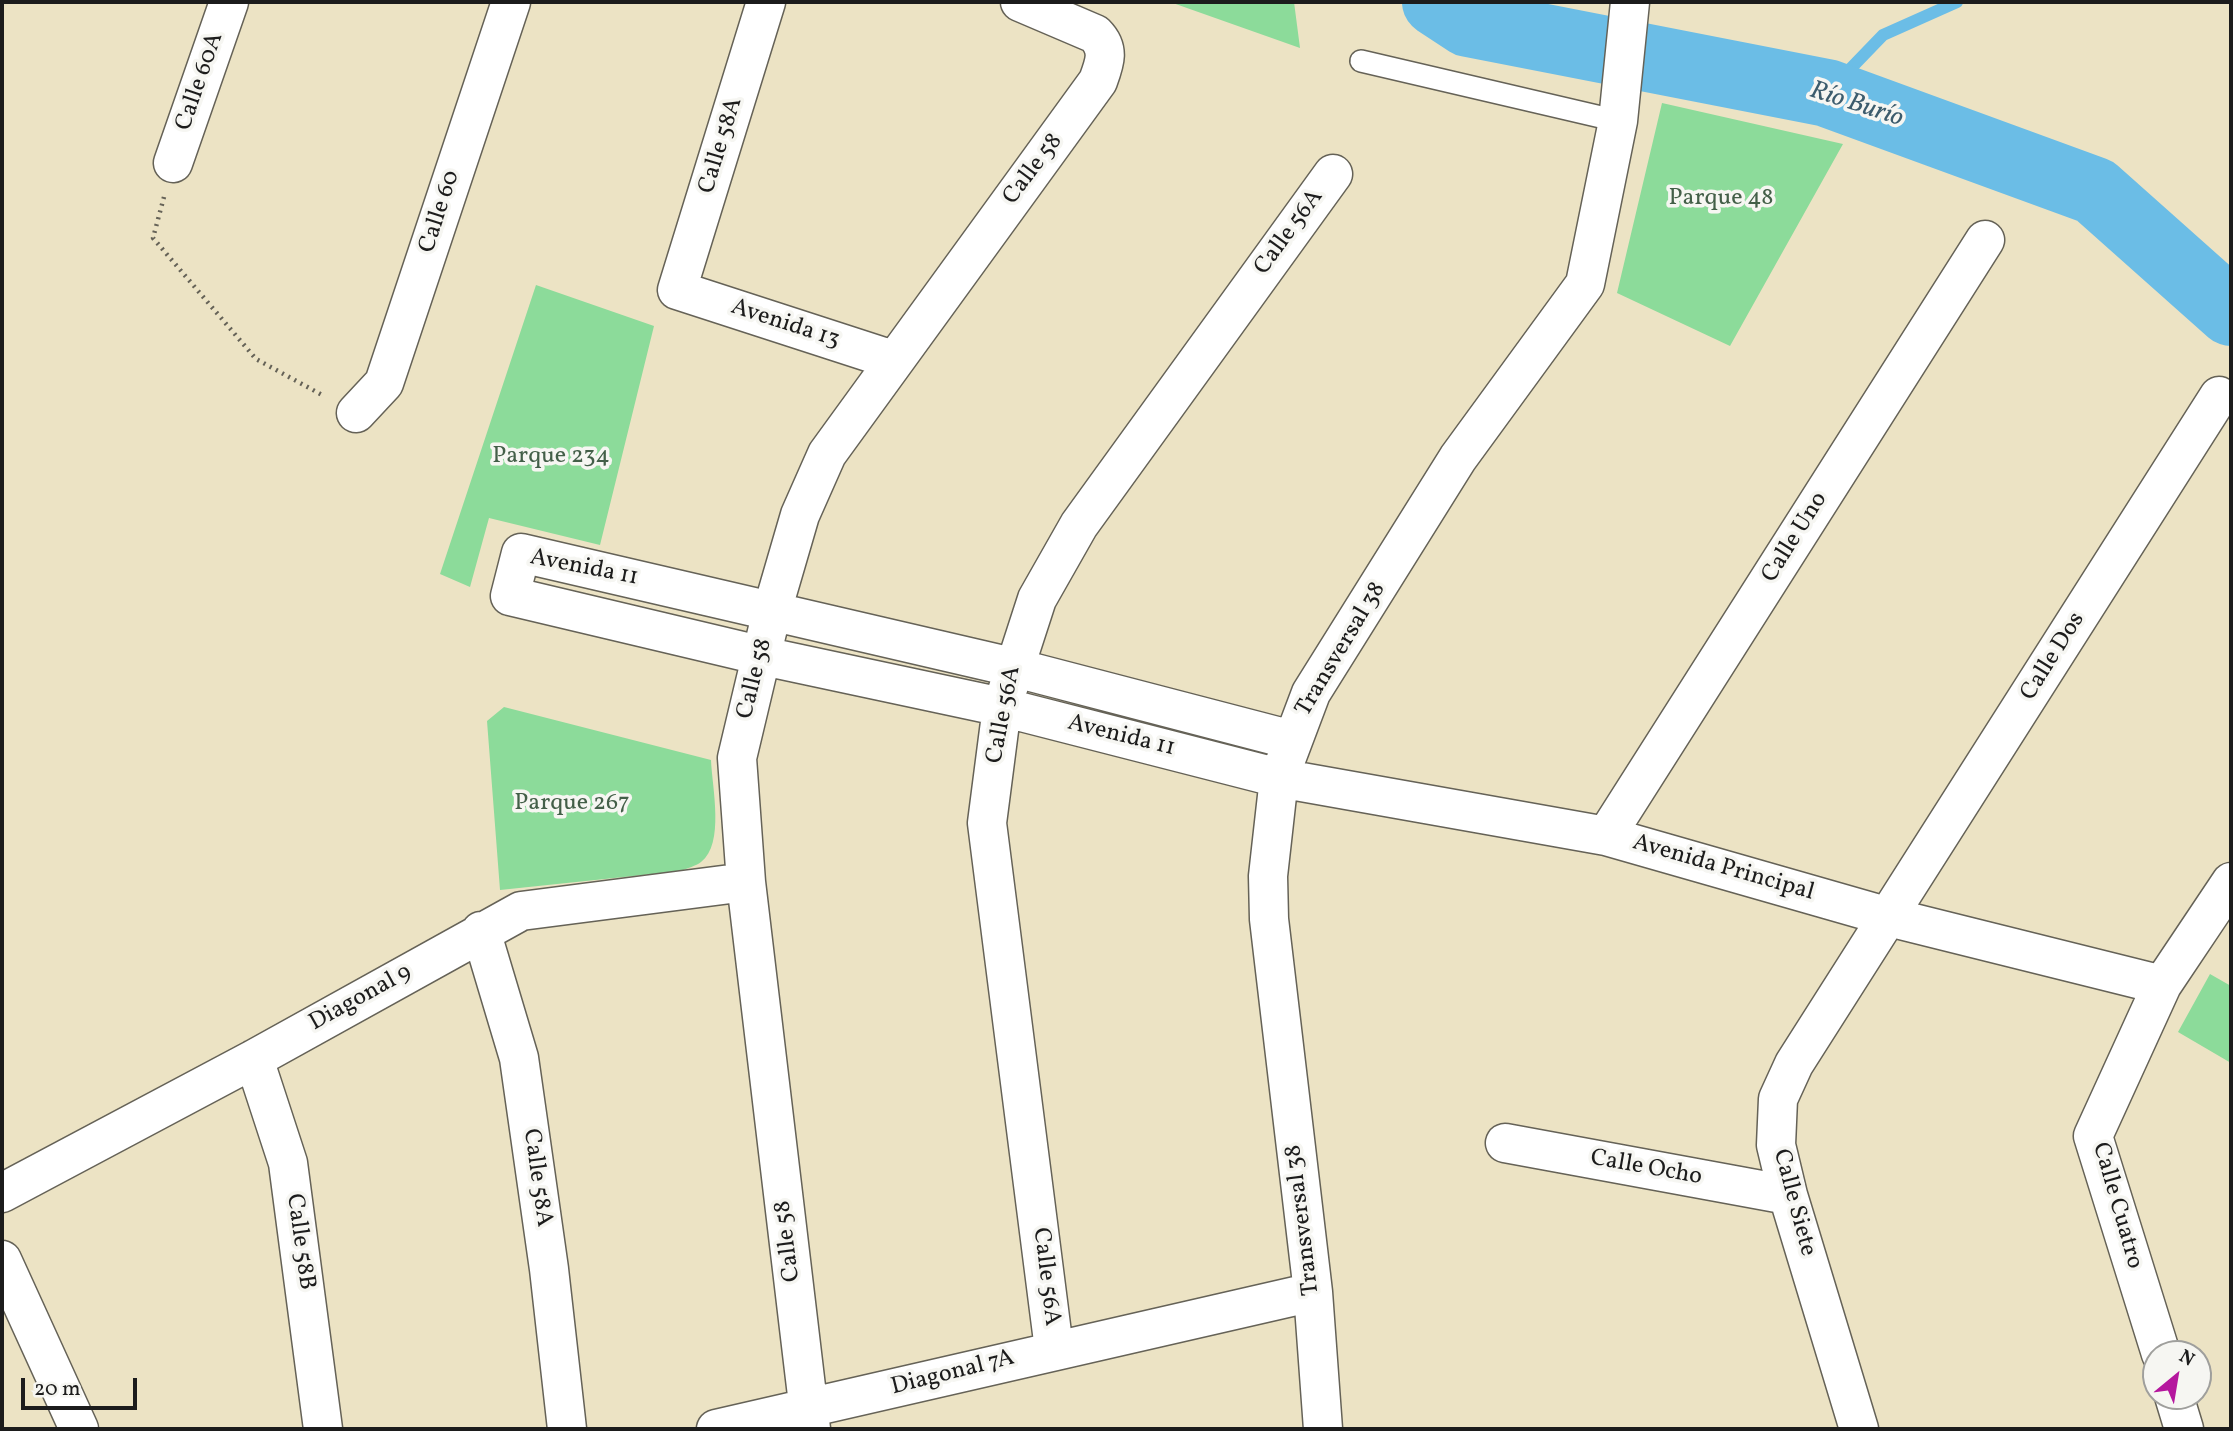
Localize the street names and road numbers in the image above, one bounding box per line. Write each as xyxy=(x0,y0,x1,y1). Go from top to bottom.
street label: Calle 60A xyxy=(171,29,231,135)
street label: Calle 58A xyxy=(694,95,750,197)
street label: Calle 58 xyxy=(998,129,1070,211)
street label: Calle 60 xyxy=(414,167,468,257)
street label: Calle 56A xyxy=(1249,185,1331,281)
street label: Avenida 13 xyxy=(727,294,843,356)
street label: Calle Uno xyxy=(1757,487,1835,589)
street label: Avenida 11 xyxy=(527,544,641,594)
street label: Transversal 38 xyxy=(1291,578,1393,722)
street label: Calle Dos xyxy=(2016,608,2092,706)
street label: Calle 58 xyxy=(732,636,780,722)
street label: Calle 56A xyxy=(981,664,1029,766)
street label: Avenida 11 xyxy=(1064,710,1178,764)
street label: Avenida Principal xyxy=(1629,829,1817,909)
street label: Diagonal 9 xyxy=(305,959,417,1039)
street label: Calle 58A xyxy=(515,1127,557,1229)
street label: Calle Cuatro xyxy=(2084,1139,2148,1273)
street label: Transversal 38 xyxy=(1280,1143,1328,1297)
street label: Calle Ocho xyxy=(1588,1145,1704,1193)
street label: Calle Siete xyxy=(1765,1146,1821,1260)
street label: Calle 58B xyxy=(278,1192,320,1292)
street label: Calle 58 xyxy=(770,1199,808,1283)
street label: Calle 56A xyxy=(1025,1226,1065,1328)
street label: Diagonal 7A xyxy=(888,1345,1018,1403)

